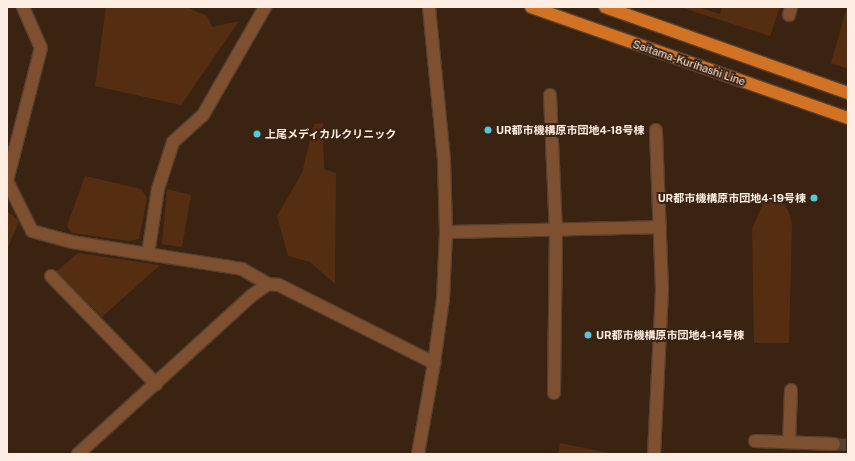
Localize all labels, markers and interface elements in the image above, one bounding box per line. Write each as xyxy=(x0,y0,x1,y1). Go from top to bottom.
street label: Saitama-Kurihashi Line xyxy=(631,38,747,88)
place label: UR都市機構原市団地4-18号棟 xyxy=(496,123,644,137)
marker: UR都市機構原市団地4-18号棟 xyxy=(483,125,493,135)
place label: 上尾メディカルクリニック xyxy=(265,127,397,141)
marker: 上尾メディカルクリニック xyxy=(252,129,262,139)
place label: UR都市機構原市団地4-19号棟 xyxy=(658,191,806,205)
marker: UR都市機構原市団地4-19号棟 xyxy=(809,193,819,203)
place label: UR都市機構原市団地4-14号棟 xyxy=(596,328,744,342)
marker: UR都市機構原市団地4-14号棟 xyxy=(583,330,593,340)

